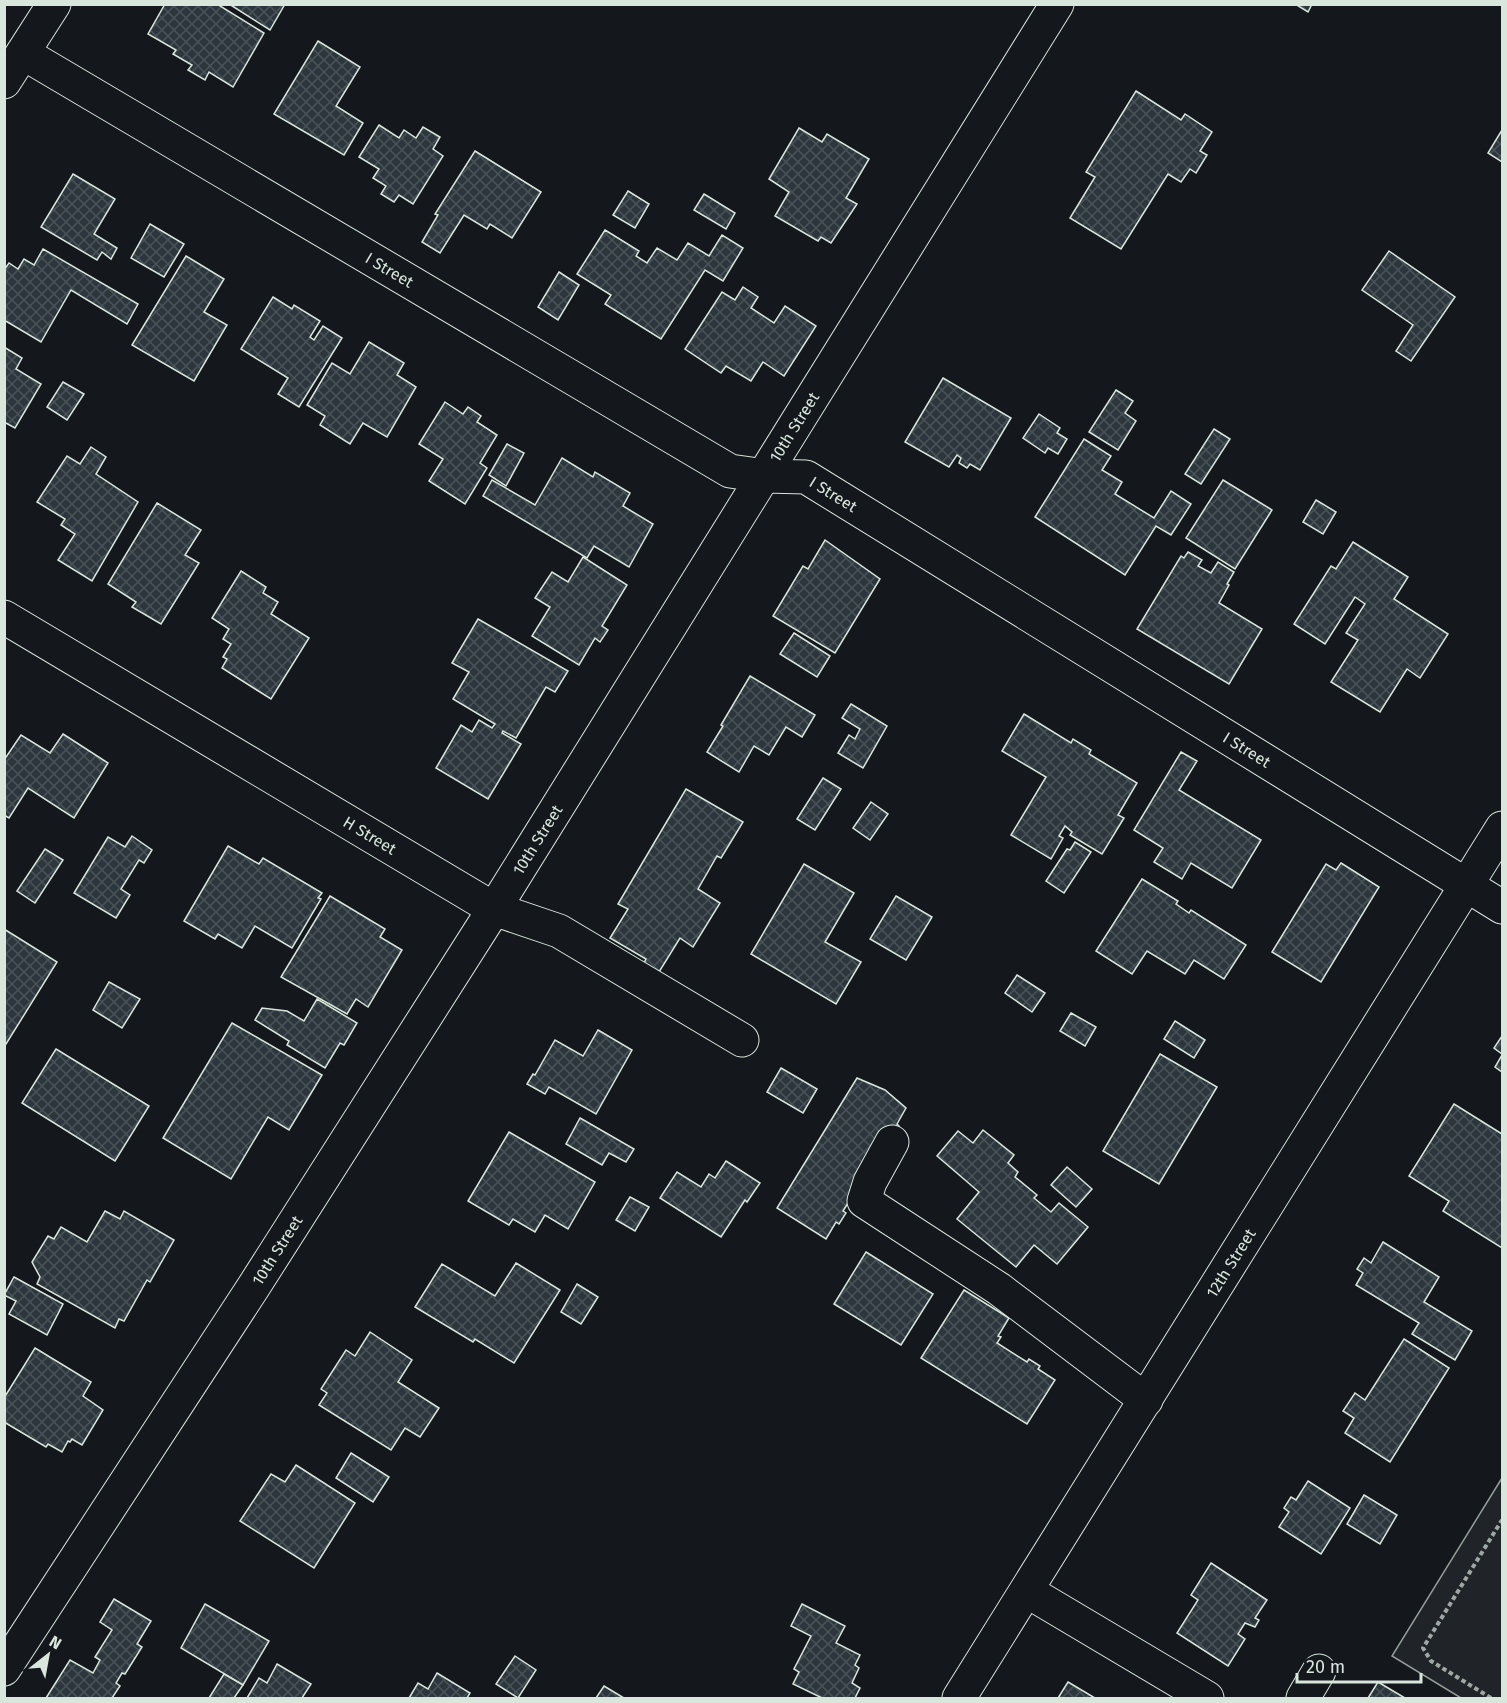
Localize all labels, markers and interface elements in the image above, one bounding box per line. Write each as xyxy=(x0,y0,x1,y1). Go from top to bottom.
street label: I Street xyxy=(362,249,417,292)
street label: 10th Street xyxy=(765,389,823,466)
street label: I Street xyxy=(806,473,861,516)
street label: I Street xyxy=(1219,728,1274,772)
street label: 10th Street xyxy=(509,801,567,878)
street label: H Street xyxy=(340,812,400,859)
street label: 10th Street xyxy=(248,1212,307,1289)
street label: 12th Street xyxy=(1202,1225,1260,1301)
north arrow xyxy=(18,1625,78,1685)
text: N xyxy=(46,1632,65,1653)
scale bar xyxy=(1297,1646,1422,1684)
text: 20 m xyxy=(1306,1656,1345,1678)

